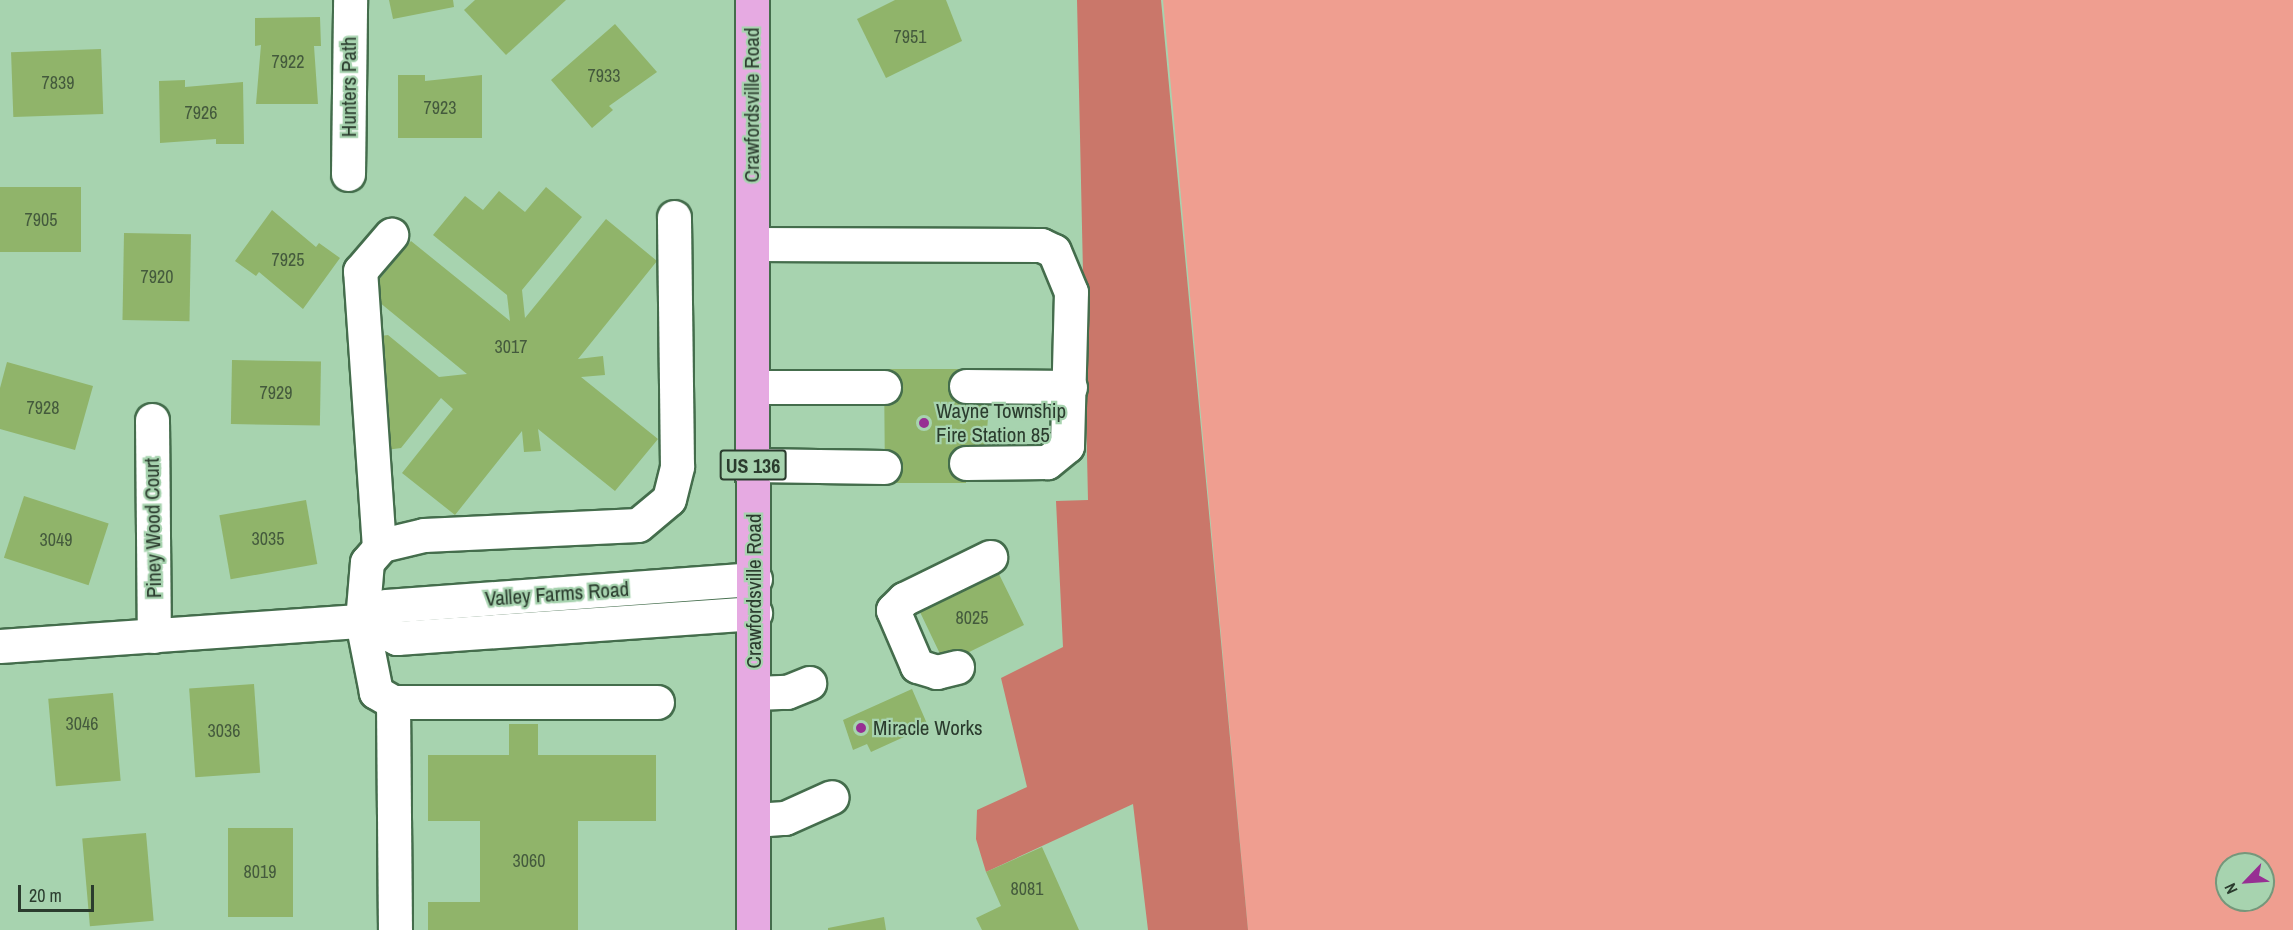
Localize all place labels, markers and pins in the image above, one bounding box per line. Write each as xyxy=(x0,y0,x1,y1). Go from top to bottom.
place label: Wayne Township Fire Station 85 xyxy=(936,398,1066,448)
marker: Wayne Township Fire Station 85 xyxy=(917,416,931,430)
place label: Miracle Works xyxy=(873,715,983,741)
marker: Miracle Works xyxy=(854,721,868,735)

